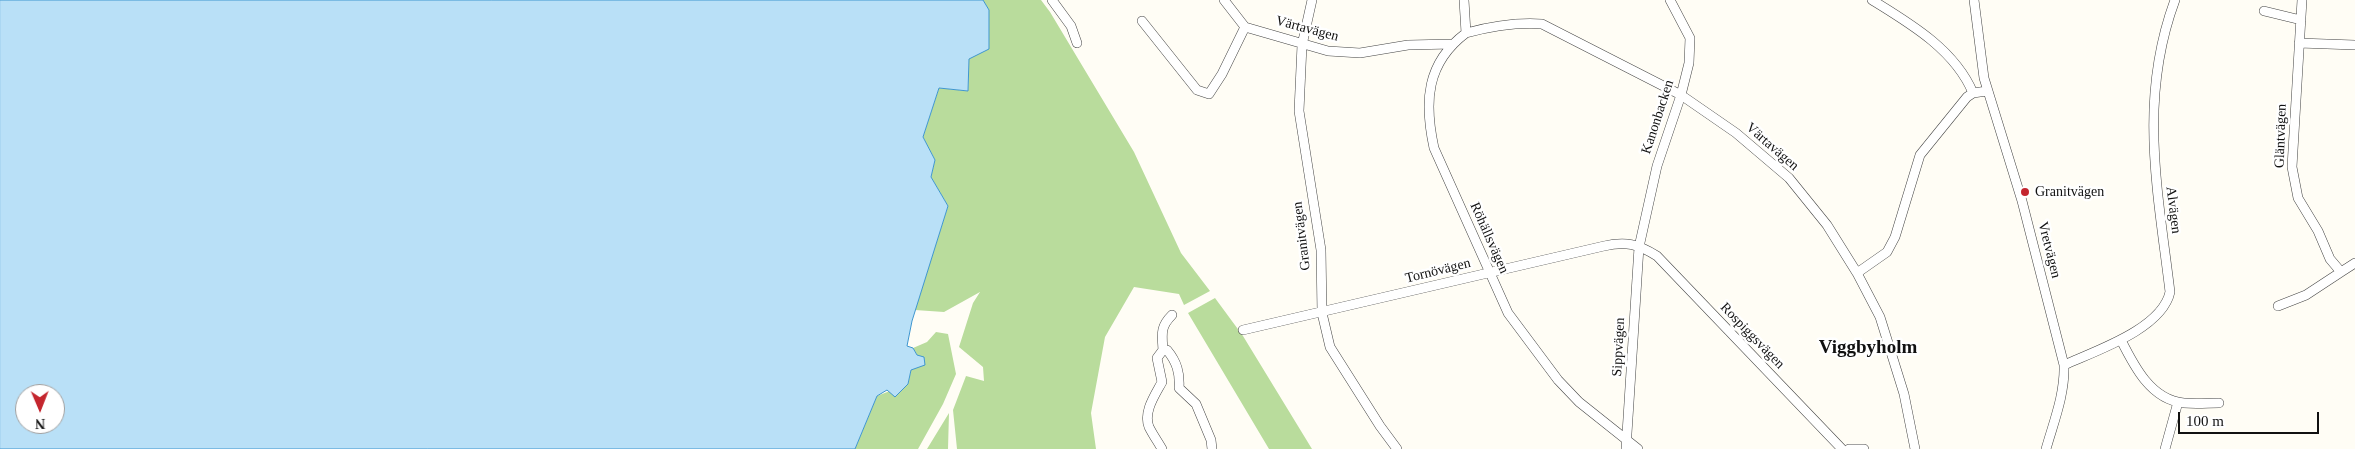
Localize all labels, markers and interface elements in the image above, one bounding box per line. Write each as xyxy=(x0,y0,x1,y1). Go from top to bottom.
street label: Värtavägen xyxy=(1274,13,1340,45)
street label: Kanonbacken xyxy=(1638,78,1678,156)
street label: Gläntvägen xyxy=(2271,103,2291,169)
street label: Värtavägen xyxy=(1742,119,1802,175)
place label: Granitvägen xyxy=(2035,184,2104,200)
street label: Alvägen xyxy=(2162,185,2184,235)
marker: Granitvägen xyxy=(2019,186,2031,198)
street label: Röhällsvägen xyxy=(1466,200,1512,276)
street label: Granitvägen xyxy=(1289,201,1315,271)
street label: Vretvägen xyxy=(2034,220,2064,280)
street label: Tornövägen xyxy=(1404,255,1472,287)
street label: Rospiggsvägen xyxy=(1716,299,1788,373)
street label: Sippvägen xyxy=(1609,317,1629,377)
district label: Viggbyholm xyxy=(1819,337,1917,359)
north arrow xyxy=(15,384,65,434)
scale bar xyxy=(2180,402,2321,434)
text: 100 m xyxy=(2186,413,2224,429)
text: N xyxy=(35,416,45,431)

